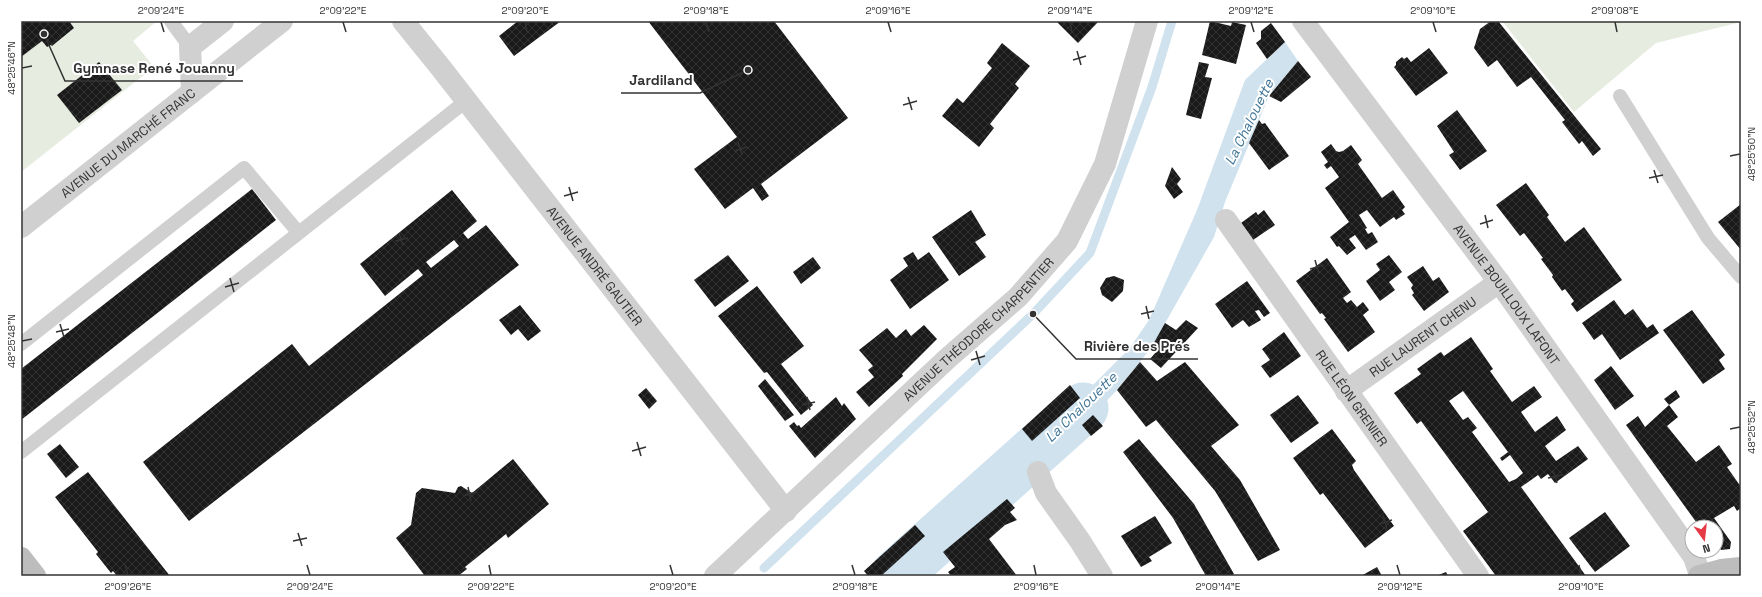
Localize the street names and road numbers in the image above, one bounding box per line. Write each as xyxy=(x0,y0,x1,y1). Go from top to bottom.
street label: AVENUE DU MARCHÉ FRANC xyxy=(57,85,199,202)
street label: AVENUE ANDRÉ GAUTIER xyxy=(543,203,646,329)
street label: AVENUE BOUILLOUX LAFONT xyxy=(1449,221,1563,369)
street label: AVENUE THÉODORE CHARPENTIER xyxy=(899,254,1058,405)
street label: RUE LAURENT CHENU xyxy=(1366,293,1480,381)
street label: RUE LÉON GRENIER xyxy=(1312,347,1391,450)

